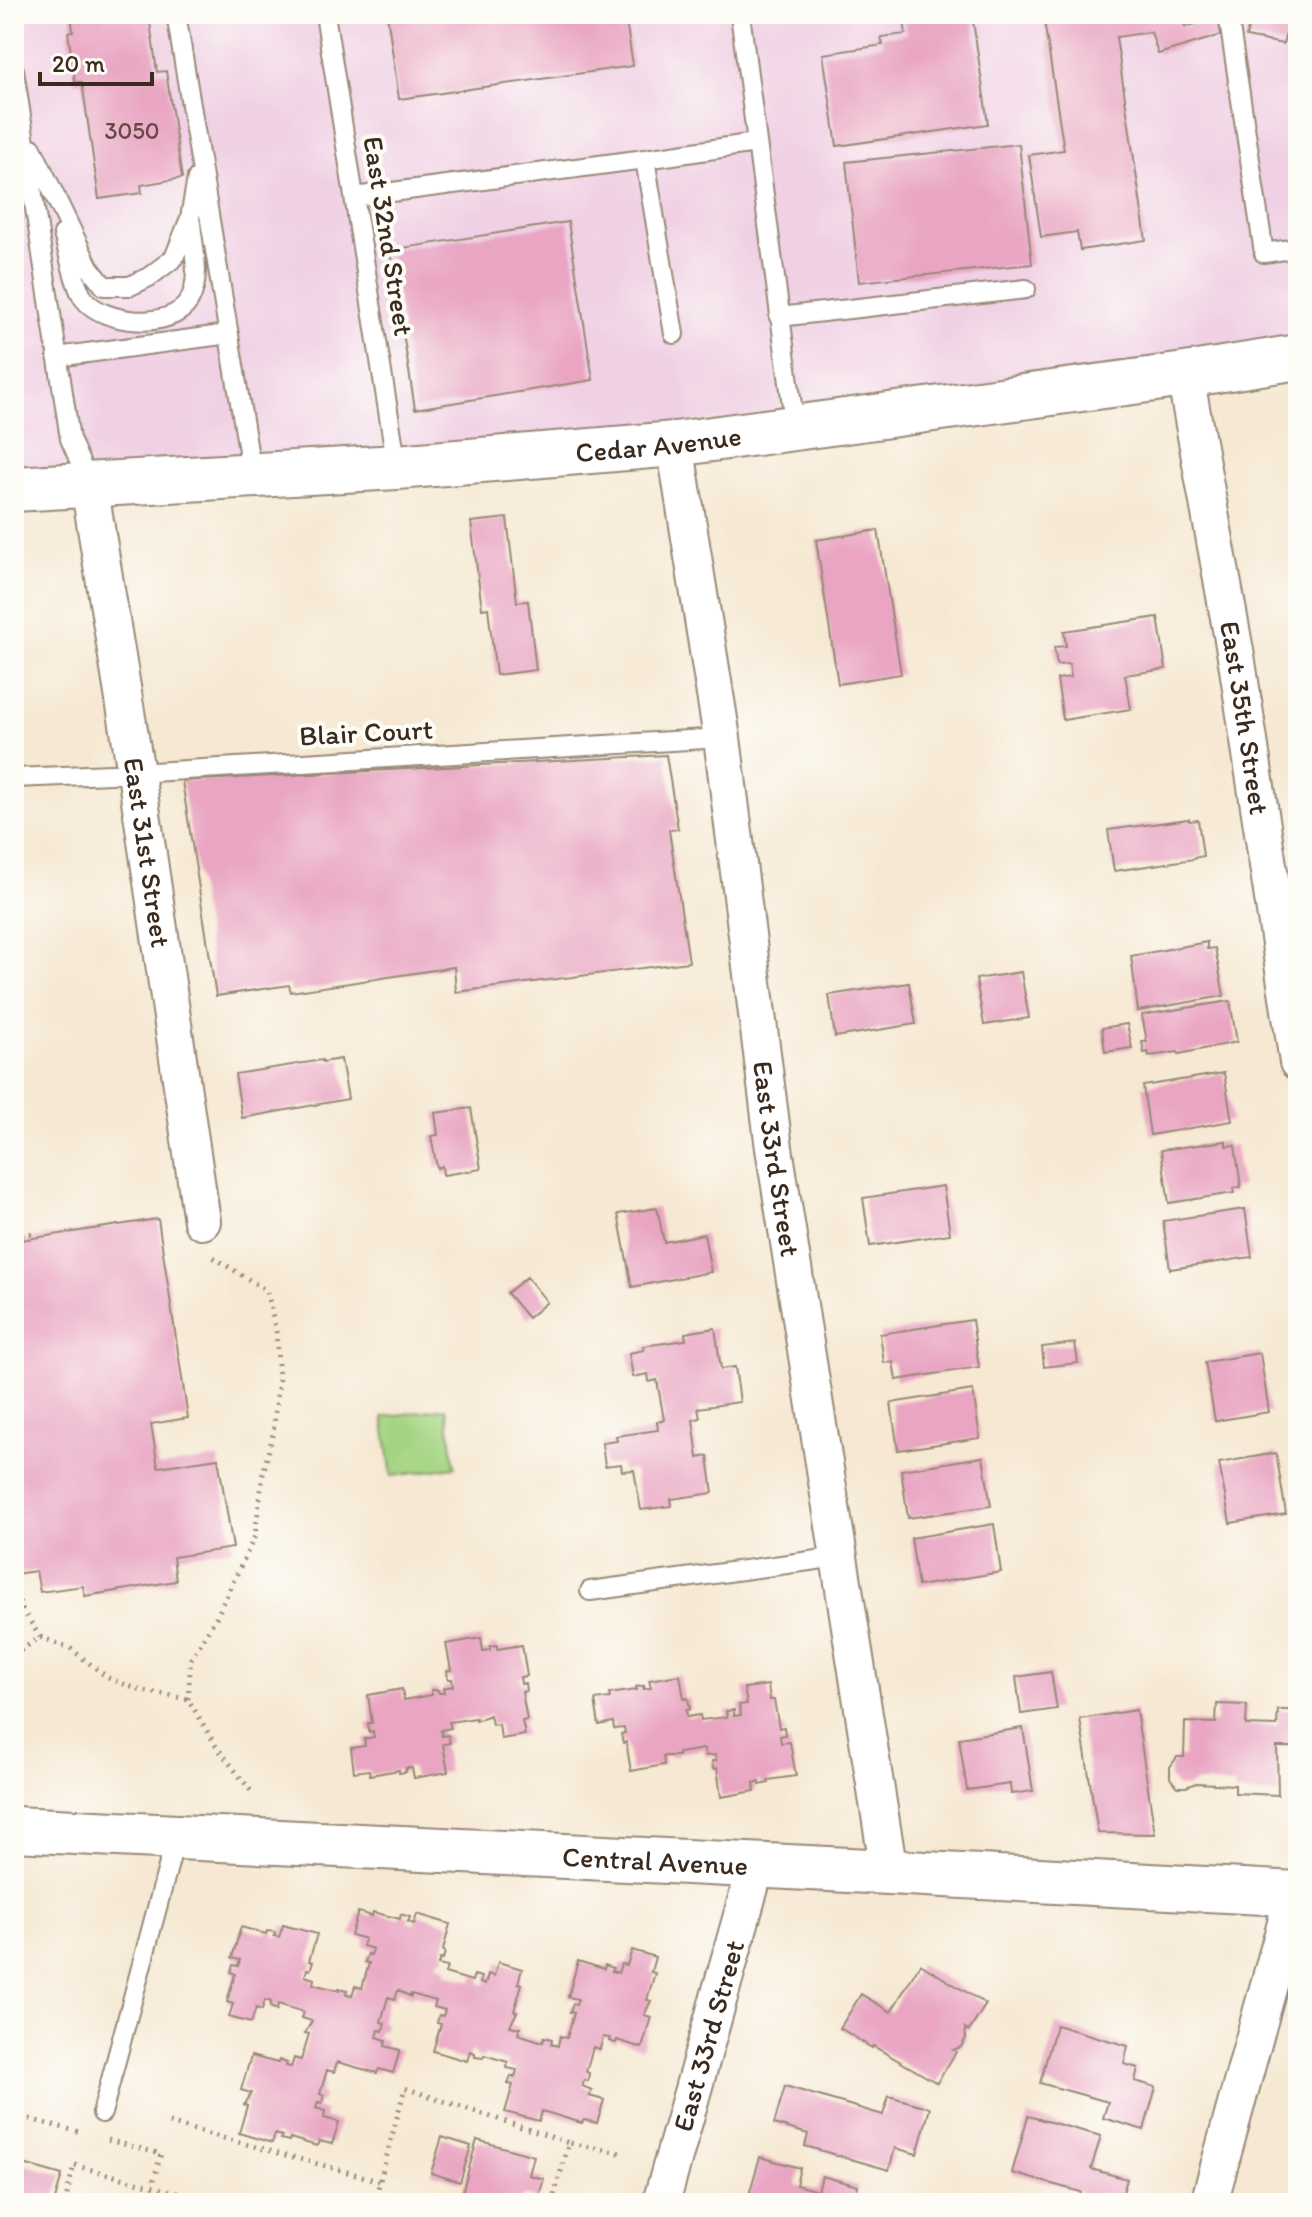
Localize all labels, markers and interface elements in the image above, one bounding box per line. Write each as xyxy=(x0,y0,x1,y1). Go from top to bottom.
scale bar xyxy=(40,36,152,86)
text: 20 m xyxy=(52,49,105,78)
house number: 3050 xyxy=(104,116,160,145)
street label: East 32nd Street xyxy=(356,134,422,338)
street label: Cedar Avenue xyxy=(574,418,743,469)
street label: East 35th Street xyxy=(1213,618,1277,817)
street label: Blair Court xyxy=(298,712,434,752)
street label: East 31st Street xyxy=(117,755,178,950)
street label: East 33rd Street xyxy=(746,1059,808,1259)
street label: Central Avenue xyxy=(562,1839,749,1882)
street label: East 33rd Street xyxy=(665,1936,751,2135)

